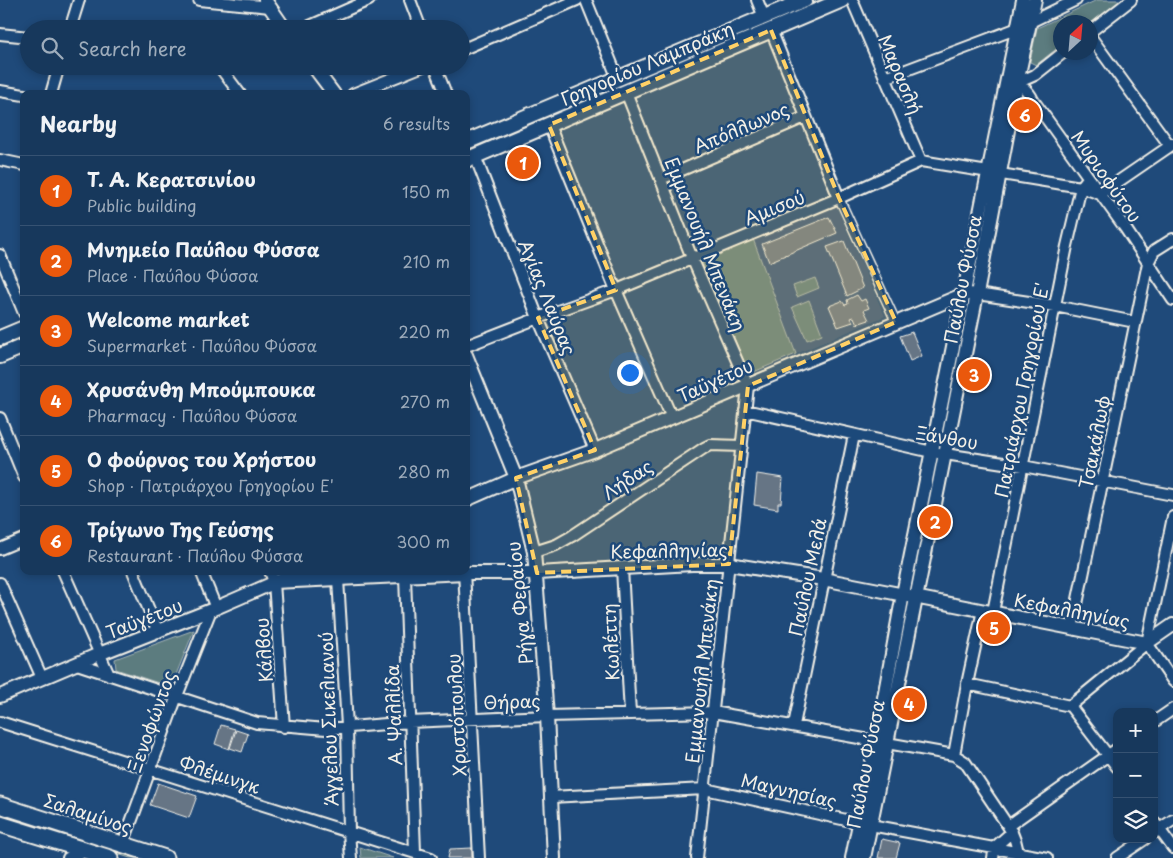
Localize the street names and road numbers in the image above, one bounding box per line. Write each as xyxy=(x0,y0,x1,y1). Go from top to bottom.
street label: Γρηγορίου Λαμπράκη xyxy=(556,14,738,112)
street label: Μαρασλή xyxy=(872,30,930,118)
street label: Απόλλωνος xyxy=(689,95,793,159)
street label: Μυριοφύτου xyxy=(1065,124,1149,228)
street label: Εμμανουήλ Μπενάκη xyxy=(659,153,753,335)
street label: Αμισού xyxy=(740,183,808,231)
street label: Παύλου Φύσσα xyxy=(936,212,988,346)
street label: Αγίας Λαύρας xyxy=(512,235,584,359)
street label: Πατριάρχου Γρηγορίου Ε' xyxy=(987,280,1055,500)
street label: Ταϋγέτου xyxy=(673,351,757,409)
street label: Τσακάλωφ xyxy=(1072,393,1116,491)
street label: Ξάνθου xyxy=(914,418,980,456)
street label: Λήδας xyxy=(596,452,658,506)
street label: Παύλου Μελά xyxy=(781,515,833,639)
street label: Κεφαλληνίας xyxy=(610,535,728,565)
street label: Ρήγα Φεραίου xyxy=(499,540,539,666)
street label: Εμμανουήλ Μπενάκη xyxy=(678,577,724,765)
street label: Κεφαλληνίας xyxy=(1012,586,1132,634)
street label: Ταϋγέτου xyxy=(102,591,186,645)
street label: Κωλέττη xyxy=(594,603,626,681)
street label: Κάλβου xyxy=(247,617,279,683)
street label: Άγγελου Σικελιανού xyxy=(311,631,345,807)
street label: Χριστόπουλου xyxy=(439,653,473,777)
street label: Α. Ψαλλίδα xyxy=(378,664,408,766)
street label: Ξενοφώντος xyxy=(120,666,182,776)
street label: Θήρας xyxy=(483,687,541,715)
street label: Παύλου Φύσσα xyxy=(839,697,891,831)
street label: Φλέμινγκ xyxy=(176,748,264,800)
street label: Μαγνησίας xyxy=(738,766,840,814)
street label: Σαλαμίνος xyxy=(41,786,135,840)

